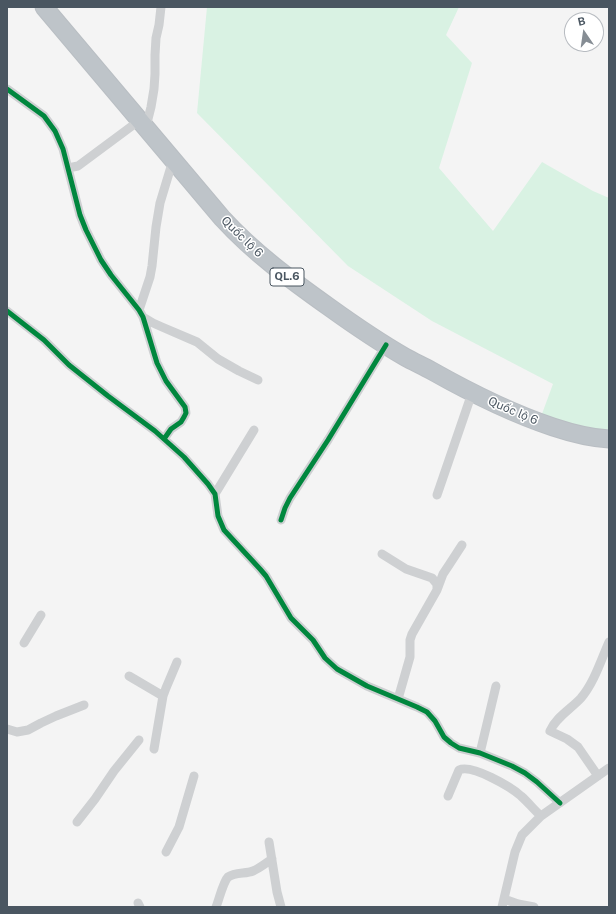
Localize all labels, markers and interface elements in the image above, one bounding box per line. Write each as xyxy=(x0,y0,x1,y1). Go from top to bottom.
north arrow xyxy=(564,12,604,52)
text: B xyxy=(577,15,587,28)
street label: Quốc lộ 6 xyxy=(218,214,266,260)
road number: QL.6 xyxy=(270,268,304,286)
street label: Quốc lộ 6 xyxy=(486,394,540,428)

